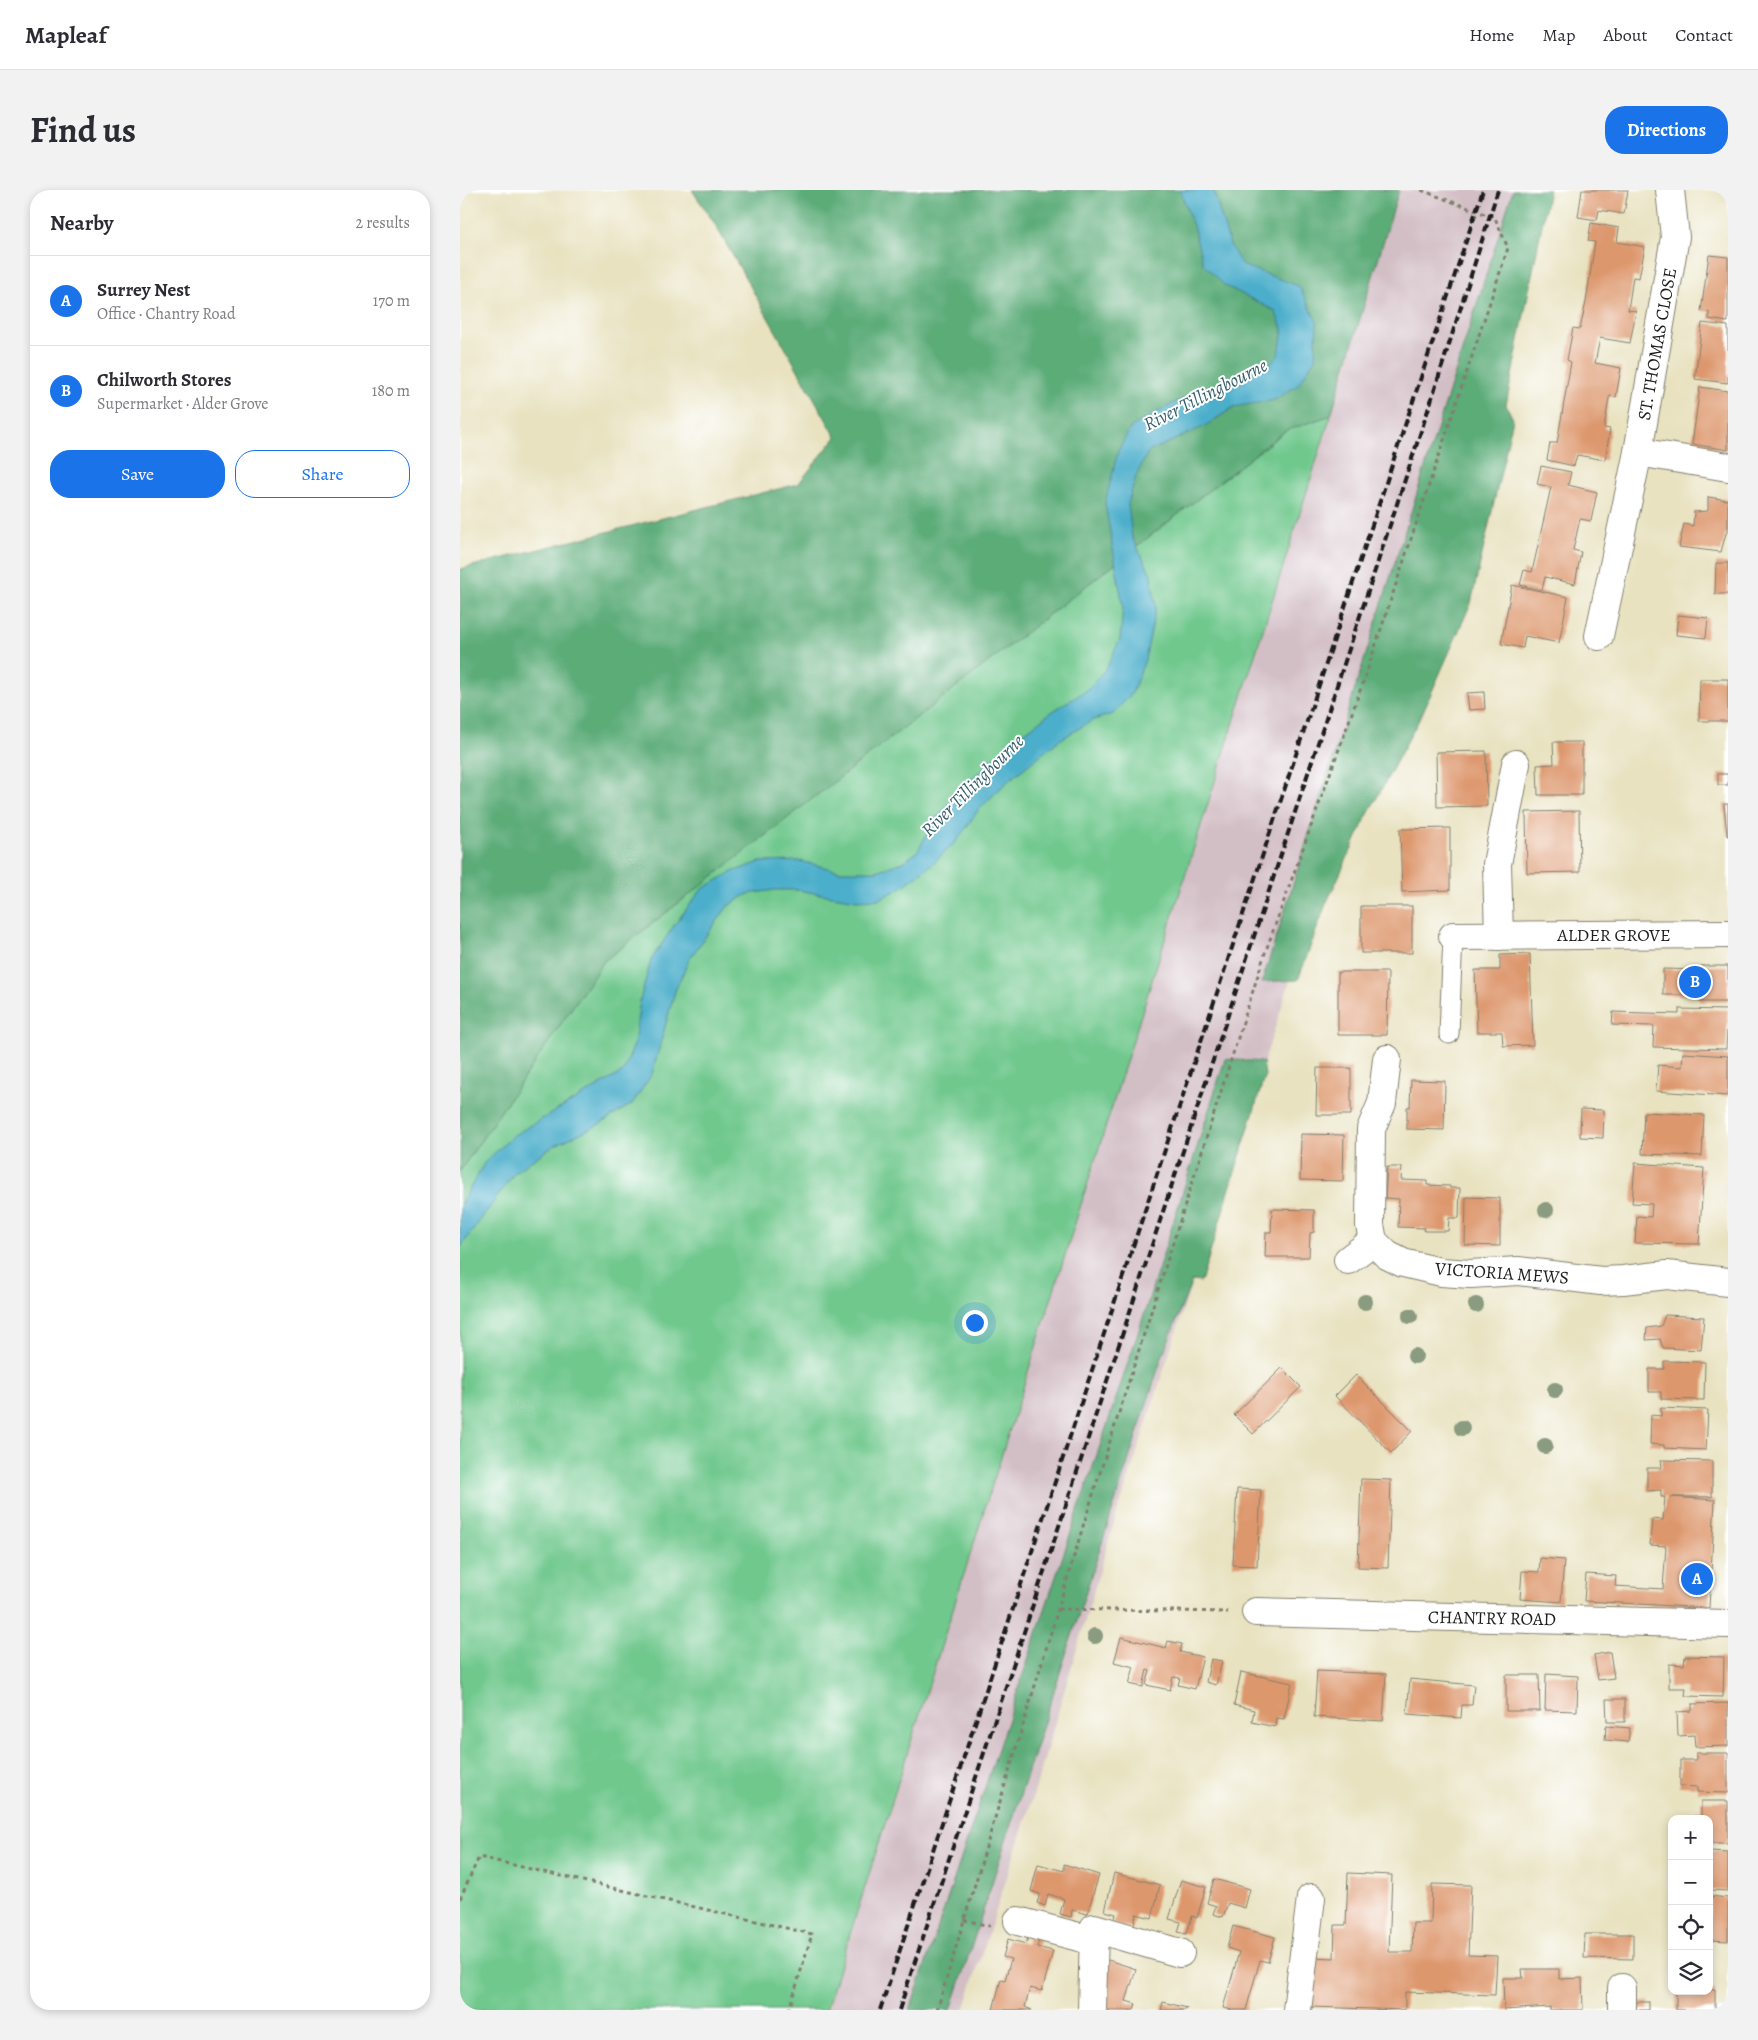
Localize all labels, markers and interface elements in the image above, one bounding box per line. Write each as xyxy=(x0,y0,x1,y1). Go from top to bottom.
text: Mapleaf xyxy=(25,19,107,51)
text: Home xyxy=(1469,23,1514,47)
text: Map xyxy=(1542,23,1575,47)
text: About xyxy=(1603,23,1647,47)
text: Contact xyxy=(1675,23,1733,47)
text: Find us xyxy=(30,106,136,154)
button: Directions xyxy=(1605,106,1728,154)
text: Nearby xyxy=(50,209,113,237)
text: 2 results xyxy=(355,212,410,234)
street label: ST. THOMAS CLOSE xyxy=(1632,266,1682,422)
text: Surrey Nest xyxy=(97,277,190,303)
text: A xyxy=(61,290,71,312)
text: 170 m xyxy=(373,290,410,312)
text: Office · Chantry Road xyxy=(97,303,236,325)
water label: River Tillingbourne xyxy=(1139,352,1272,437)
text: Chilworth Stores xyxy=(97,367,231,393)
text: B xyxy=(61,380,71,402)
text: 180 m xyxy=(372,380,410,402)
text: Supermarket · Alder Grove xyxy=(97,393,268,415)
button: Save xyxy=(50,450,225,498)
button: Share xyxy=(235,450,410,498)
water label: River Tillingbourne xyxy=(916,729,1030,843)
street label: ALDER GROVE xyxy=(1556,923,1671,947)
pin: B xyxy=(1679,963,1711,1001)
street label: VICTORIA MEWS xyxy=(1433,1256,1570,1290)
your location xyxy=(962,1310,988,1336)
pin: A xyxy=(1681,1560,1713,1598)
street label: CHANTRY ROAD xyxy=(1428,1605,1556,1631)
map controls xyxy=(1668,1815,1713,1995)
button: + xyxy=(1668,1815,1713,1860)
button: − xyxy=(1668,1860,1713,1905)
button: locate xyxy=(1668,1905,1713,1950)
button: layers xyxy=(1668,1950,1713,1995)

